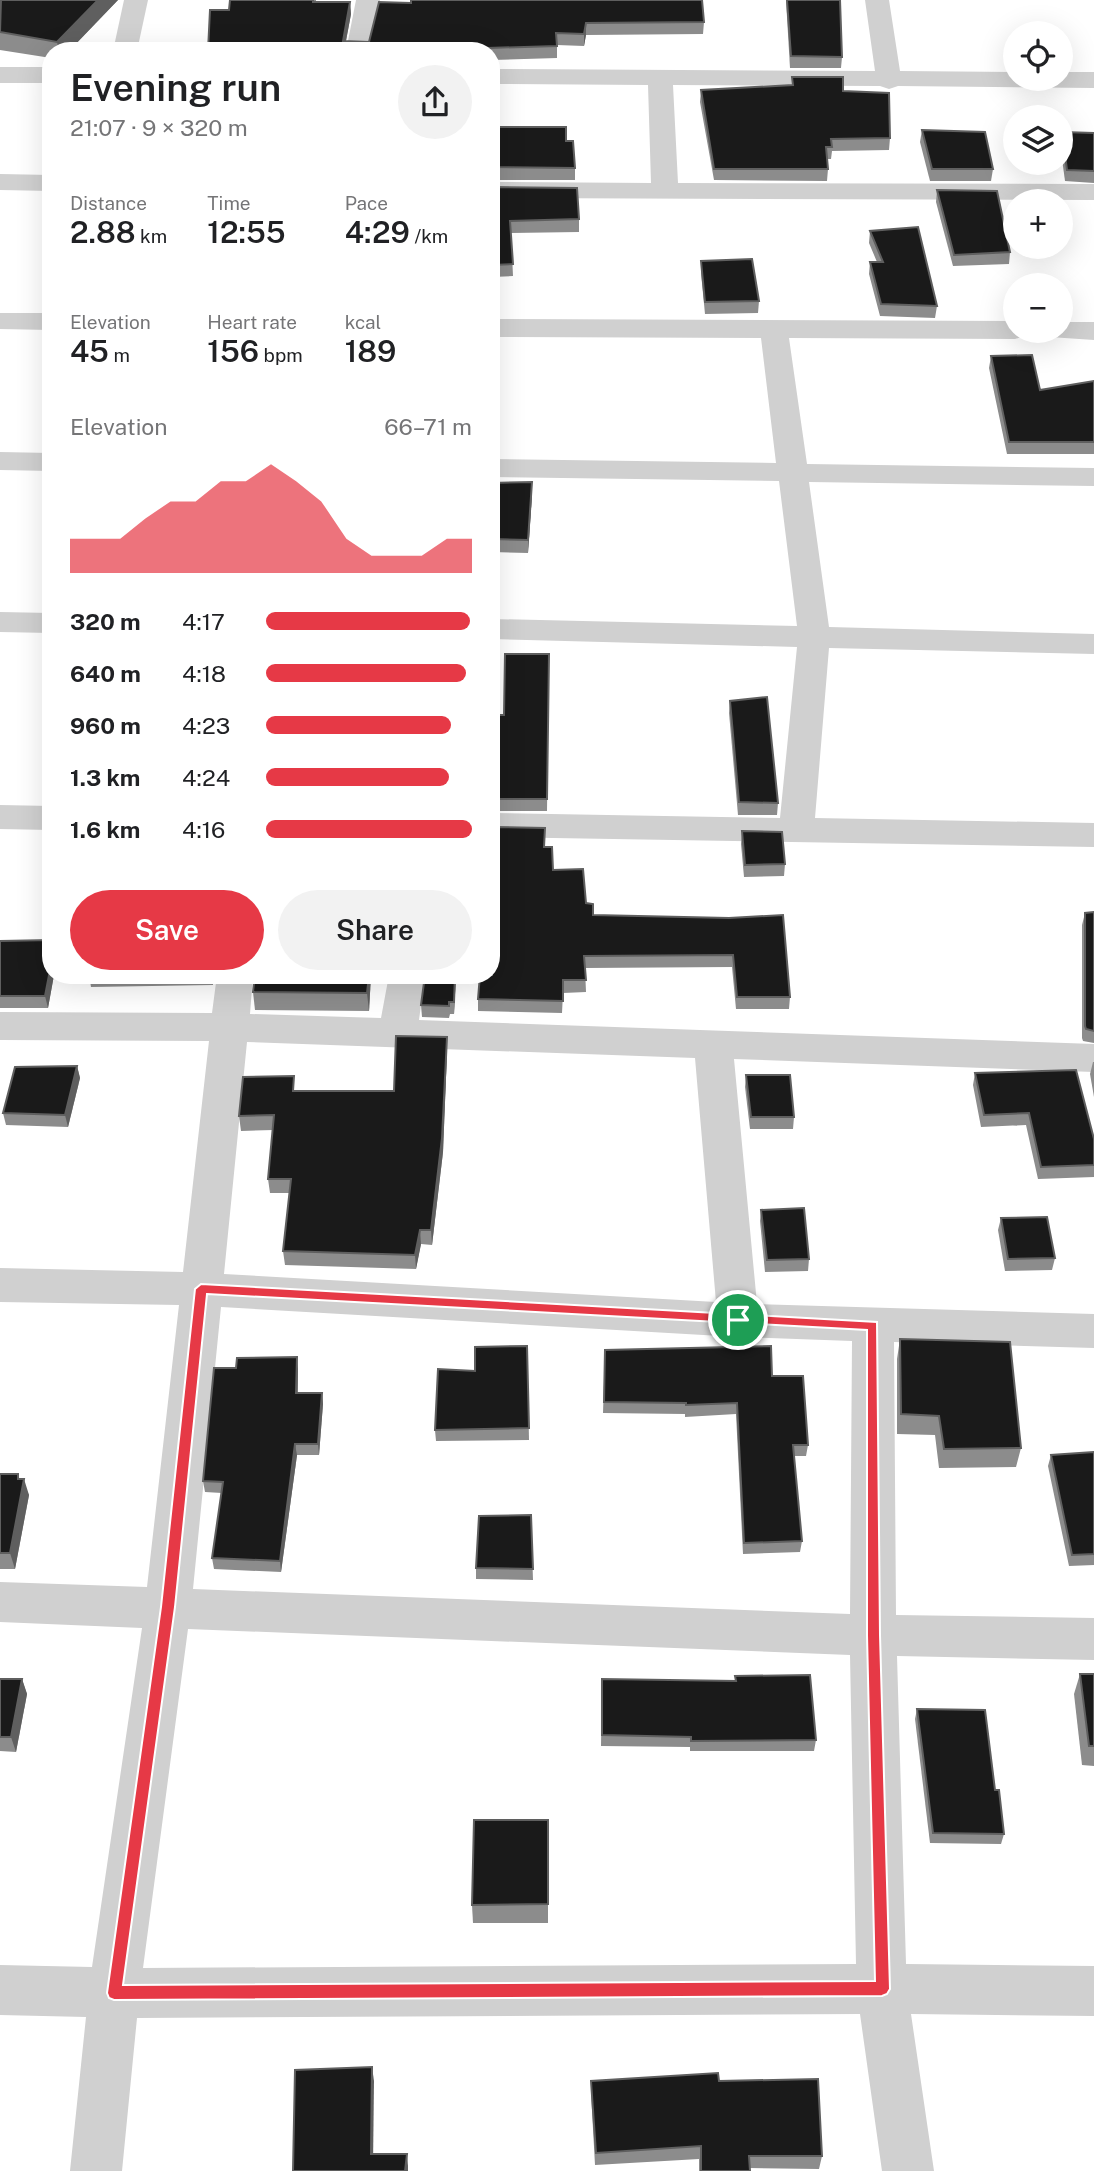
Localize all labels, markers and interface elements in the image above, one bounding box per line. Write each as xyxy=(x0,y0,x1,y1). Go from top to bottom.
map controls xyxy=(1003,21,1073,343)
button: locate xyxy=(1003,21,1073,91)
text: Evening run xyxy=(70,65,281,110)
button: share xyxy=(398,65,472,139)
button: layers xyxy=(1003,105,1073,175)
text: 21:07 · 9 × 320 m xyxy=(70,114,248,141)
button: + xyxy=(1003,189,1073,259)
text: Distance xyxy=(70,192,147,214)
text: Time xyxy=(207,192,251,214)
text: Pace xyxy=(345,192,388,214)
text: 2.88 xyxy=(70,214,136,250)
text: 12:55 xyxy=(207,214,285,250)
text: 4:29 xyxy=(345,214,410,250)
text: km xyxy=(136,225,167,247)
text: /km xyxy=(410,225,448,247)
button: − xyxy=(1003,273,1073,343)
text: Elevation xyxy=(70,311,151,333)
text: Heart rate xyxy=(207,311,297,333)
text: kcal xyxy=(345,311,381,333)
text: 45 xyxy=(70,333,109,369)
text: 156 xyxy=(207,333,259,369)
text: 189 xyxy=(345,333,396,369)
text: m xyxy=(109,344,130,366)
text: bpm xyxy=(259,344,303,366)
text: Elevation xyxy=(70,413,168,440)
text: 66–71 m xyxy=(384,413,472,440)
text: 320 m xyxy=(70,608,141,635)
text: 4:17 xyxy=(182,608,225,635)
text: 640 m xyxy=(70,660,141,687)
text: 4:18 xyxy=(182,660,226,687)
text: 960 m xyxy=(70,712,141,739)
text: 4:23 xyxy=(182,712,230,739)
text: 1.3 km xyxy=(70,764,140,791)
text: 4:24 xyxy=(182,764,230,791)
text: 1.6 km xyxy=(70,816,140,843)
text: 4:16 xyxy=(182,816,225,843)
button: Save xyxy=(70,890,264,970)
button: Share xyxy=(278,890,472,970)
pin xyxy=(708,1290,768,1350)
icon: arrive xyxy=(719,1301,757,1339)

